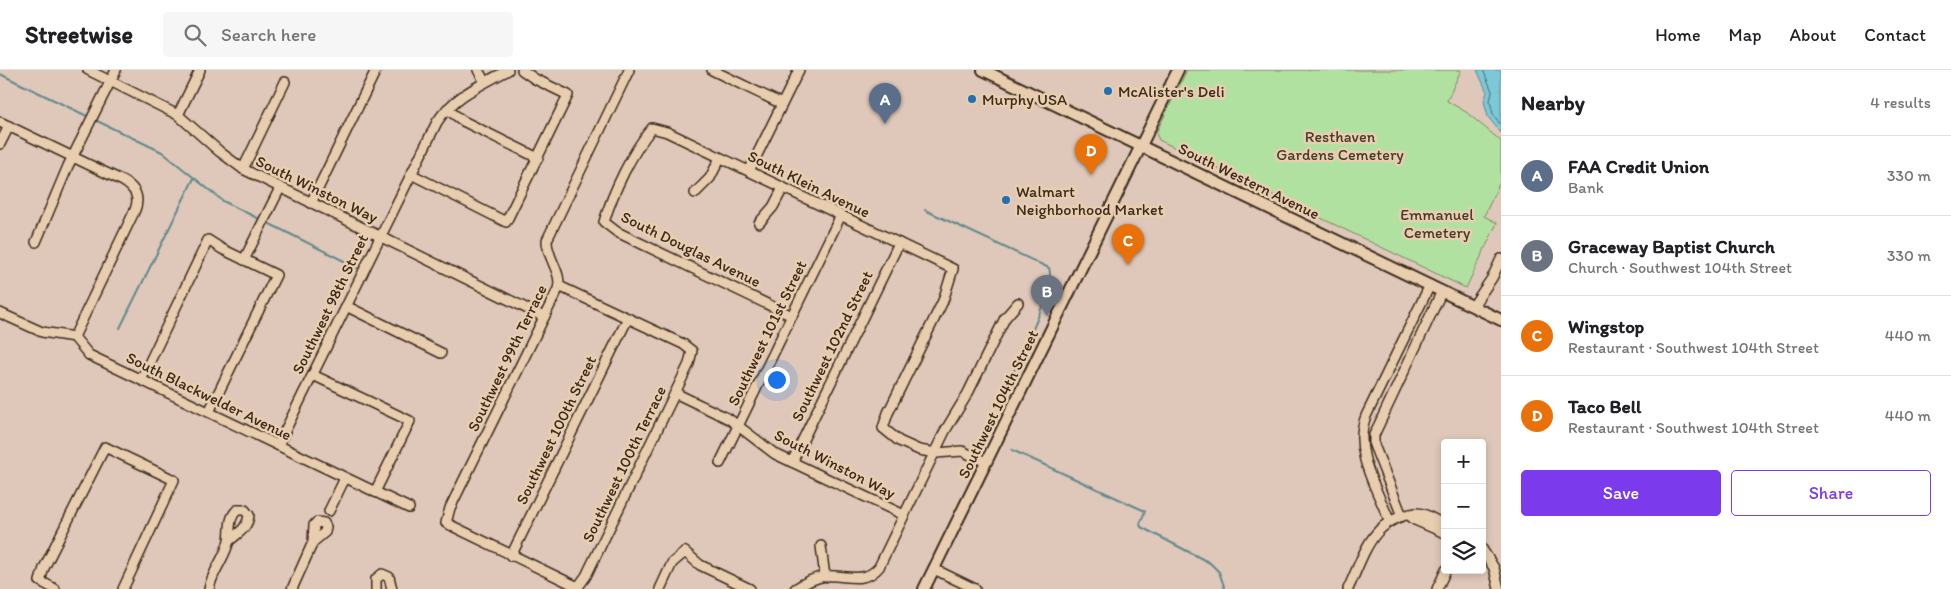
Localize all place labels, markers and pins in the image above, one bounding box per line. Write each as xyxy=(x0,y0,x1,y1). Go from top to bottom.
place label: McAlister's Deli xyxy=(1118,82,1225,101)
pin: A xyxy=(869,83,901,124)
marker: McAlister's Deli xyxy=(1102,85,1114,97)
place label: Murphy USA xyxy=(982,90,1067,109)
marker: Murphy USA xyxy=(966,93,978,105)
pin: D xyxy=(1075,134,1107,175)
place label: Walmart Neighborhood Market xyxy=(1016,182,1164,219)
marker: Walmart Neighborhood Market xyxy=(1000,194,1012,206)
pin: C xyxy=(1112,224,1144,265)
pin: B xyxy=(1031,275,1063,316)

